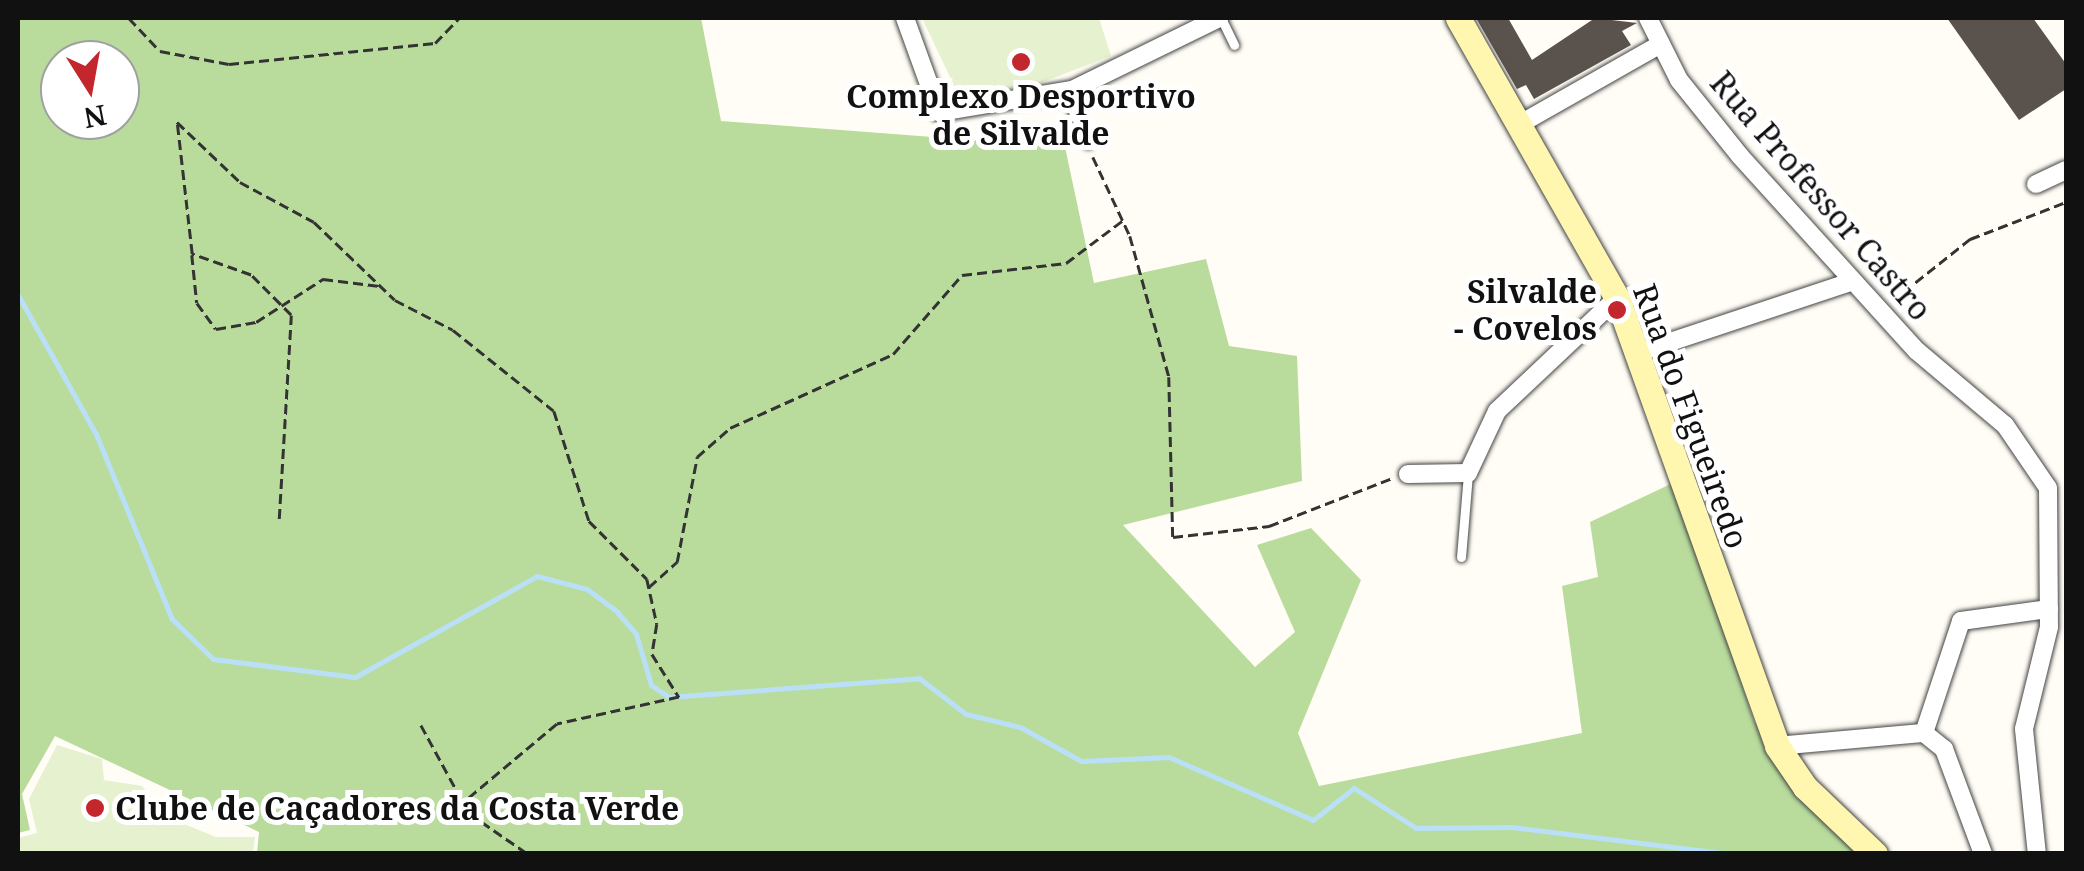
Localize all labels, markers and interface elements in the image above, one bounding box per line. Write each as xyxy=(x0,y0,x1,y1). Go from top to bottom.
north arrow xyxy=(40,40,140,140)
marker: Complexo Desportivo de Silvalde xyxy=(1010,51,1032,73)
street label: Rua Professor Castro xyxy=(1703,64,1939,328)
place label: Complexo Desportivo de Silvalde xyxy=(846,78,1196,153)
text: N xyxy=(81,97,110,138)
place label: Silvalde - Covelos xyxy=(1454,273,1597,348)
street label: Rua do Figueiredo xyxy=(1625,279,1757,553)
marker: Silvalde - Covelos xyxy=(1606,299,1628,321)
place label: Clube de Caçadores da Costa Verde xyxy=(115,789,679,827)
marker: Clube de Caçadores da Costa Verde xyxy=(84,797,106,819)

